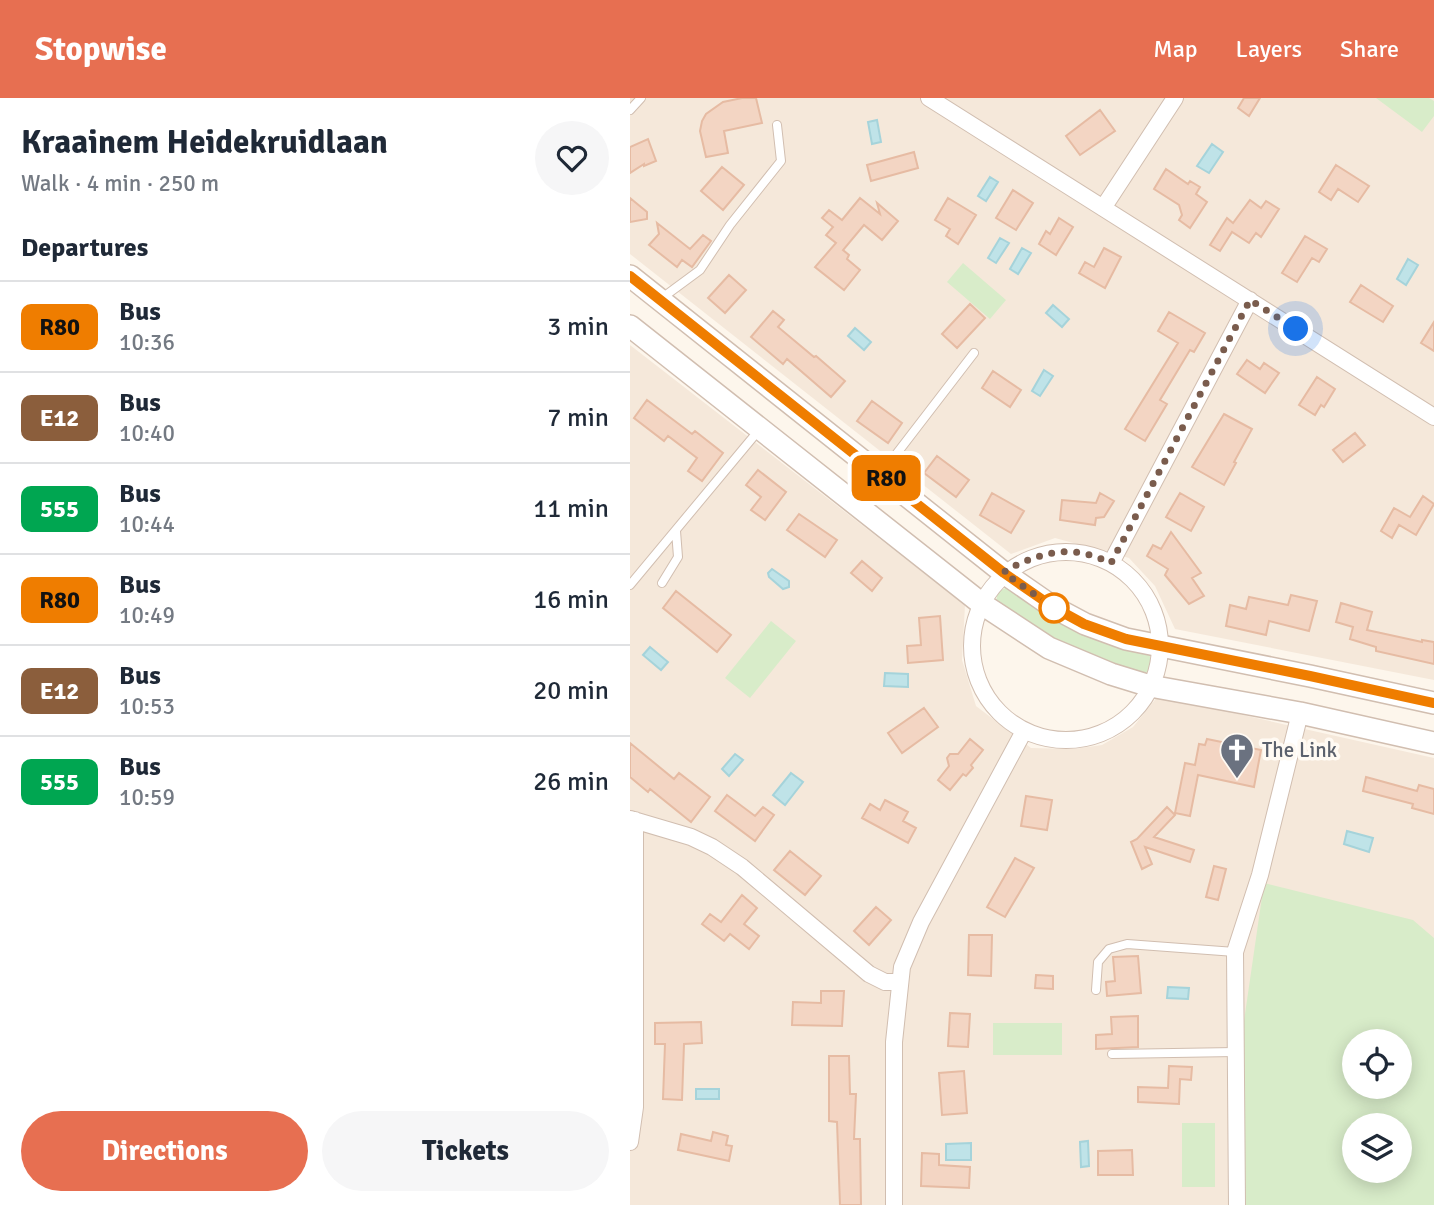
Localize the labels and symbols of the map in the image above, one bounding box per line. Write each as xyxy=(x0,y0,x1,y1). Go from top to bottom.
your location xyxy=(1278,311,1313,346)
line badge: R80 xyxy=(846,455,926,501)
unlabelled marker xyxy=(1039,593,1069,623)
church icon: The Link xyxy=(1218,731,1256,780)
place label: The Link xyxy=(1262,737,1338,763)

